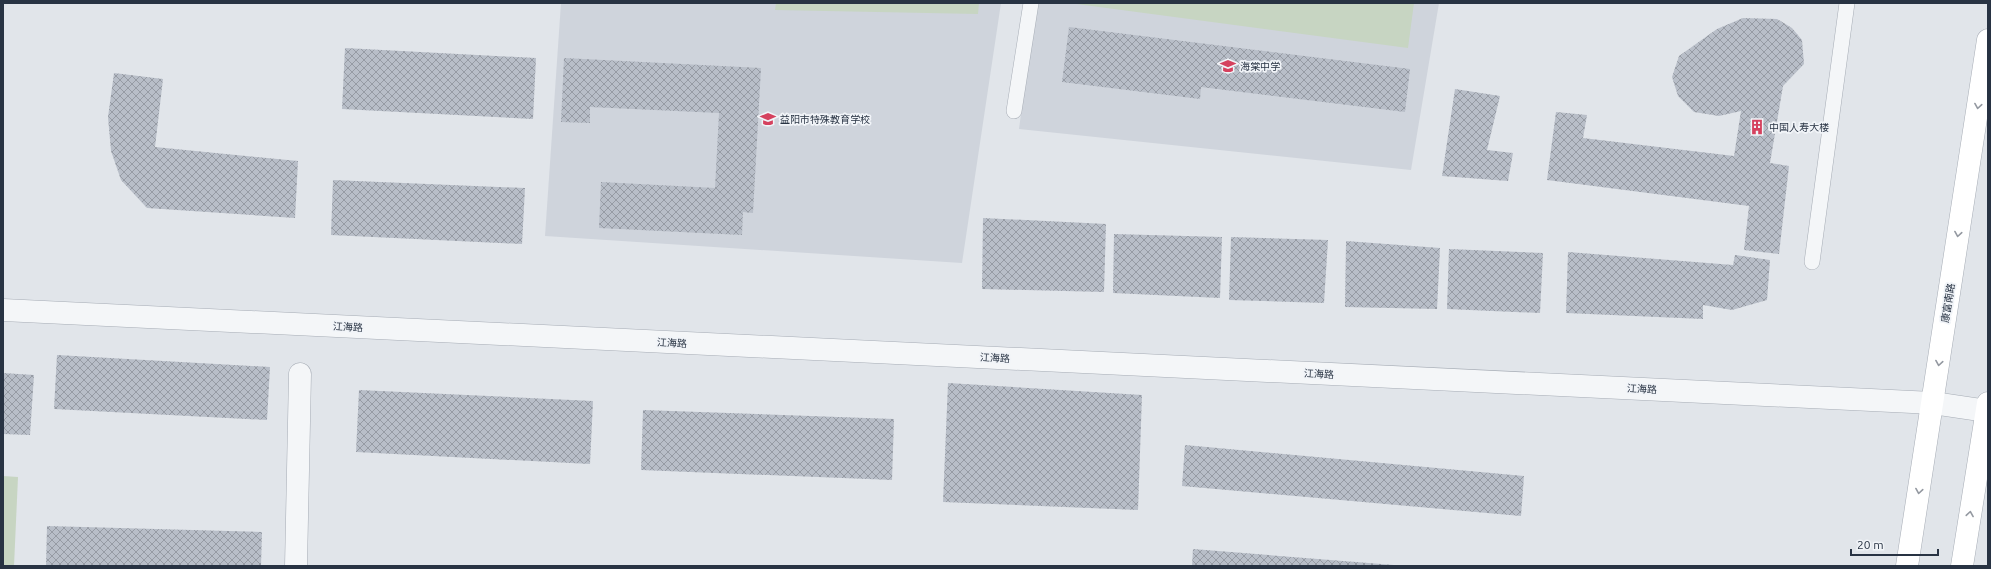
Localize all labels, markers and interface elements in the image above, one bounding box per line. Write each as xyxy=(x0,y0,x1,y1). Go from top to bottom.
school or university icon: 海棠中学 xyxy=(1219,57,1237,75)
place label: 海棠中学 xyxy=(1240,61,1280,72)
one-way arrow xyxy=(1974,103,1983,109)
school or university icon: 益阳市特殊教育学校 xyxy=(759,110,777,128)
place label: 益阳市特殊教育学校 xyxy=(780,114,870,125)
building icon: 中国人寿大楼 xyxy=(1748,118,1766,136)
place label: 中国人寿大楼 xyxy=(1769,122,1829,133)
one-way arrow xyxy=(1954,231,1963,237)
street label: 康富南路 xyxy=(1939,282,1957,324)
street label: 江海路 xyxy=(333,321,363,333)
street label: 江海路 xyxy=(657,337,687,349)
street label: 江海路 xyxy=(980,352,1010,364)
one-way arrow xyxy=(1935,360,1944,366)
street label: 江海路 xyxy=(1304,368,1334,380)
street label: 江海路 xyxy=(1627,383,1657,395)
one-way arrow xyxy=(1915,488,1924,494)
one-way arrow xyxy=(1965,511,1974,517)
scale bar xyxy=(1851,531,1938,557)
text: 20 m xyxy=(1857,538,1884,551)

